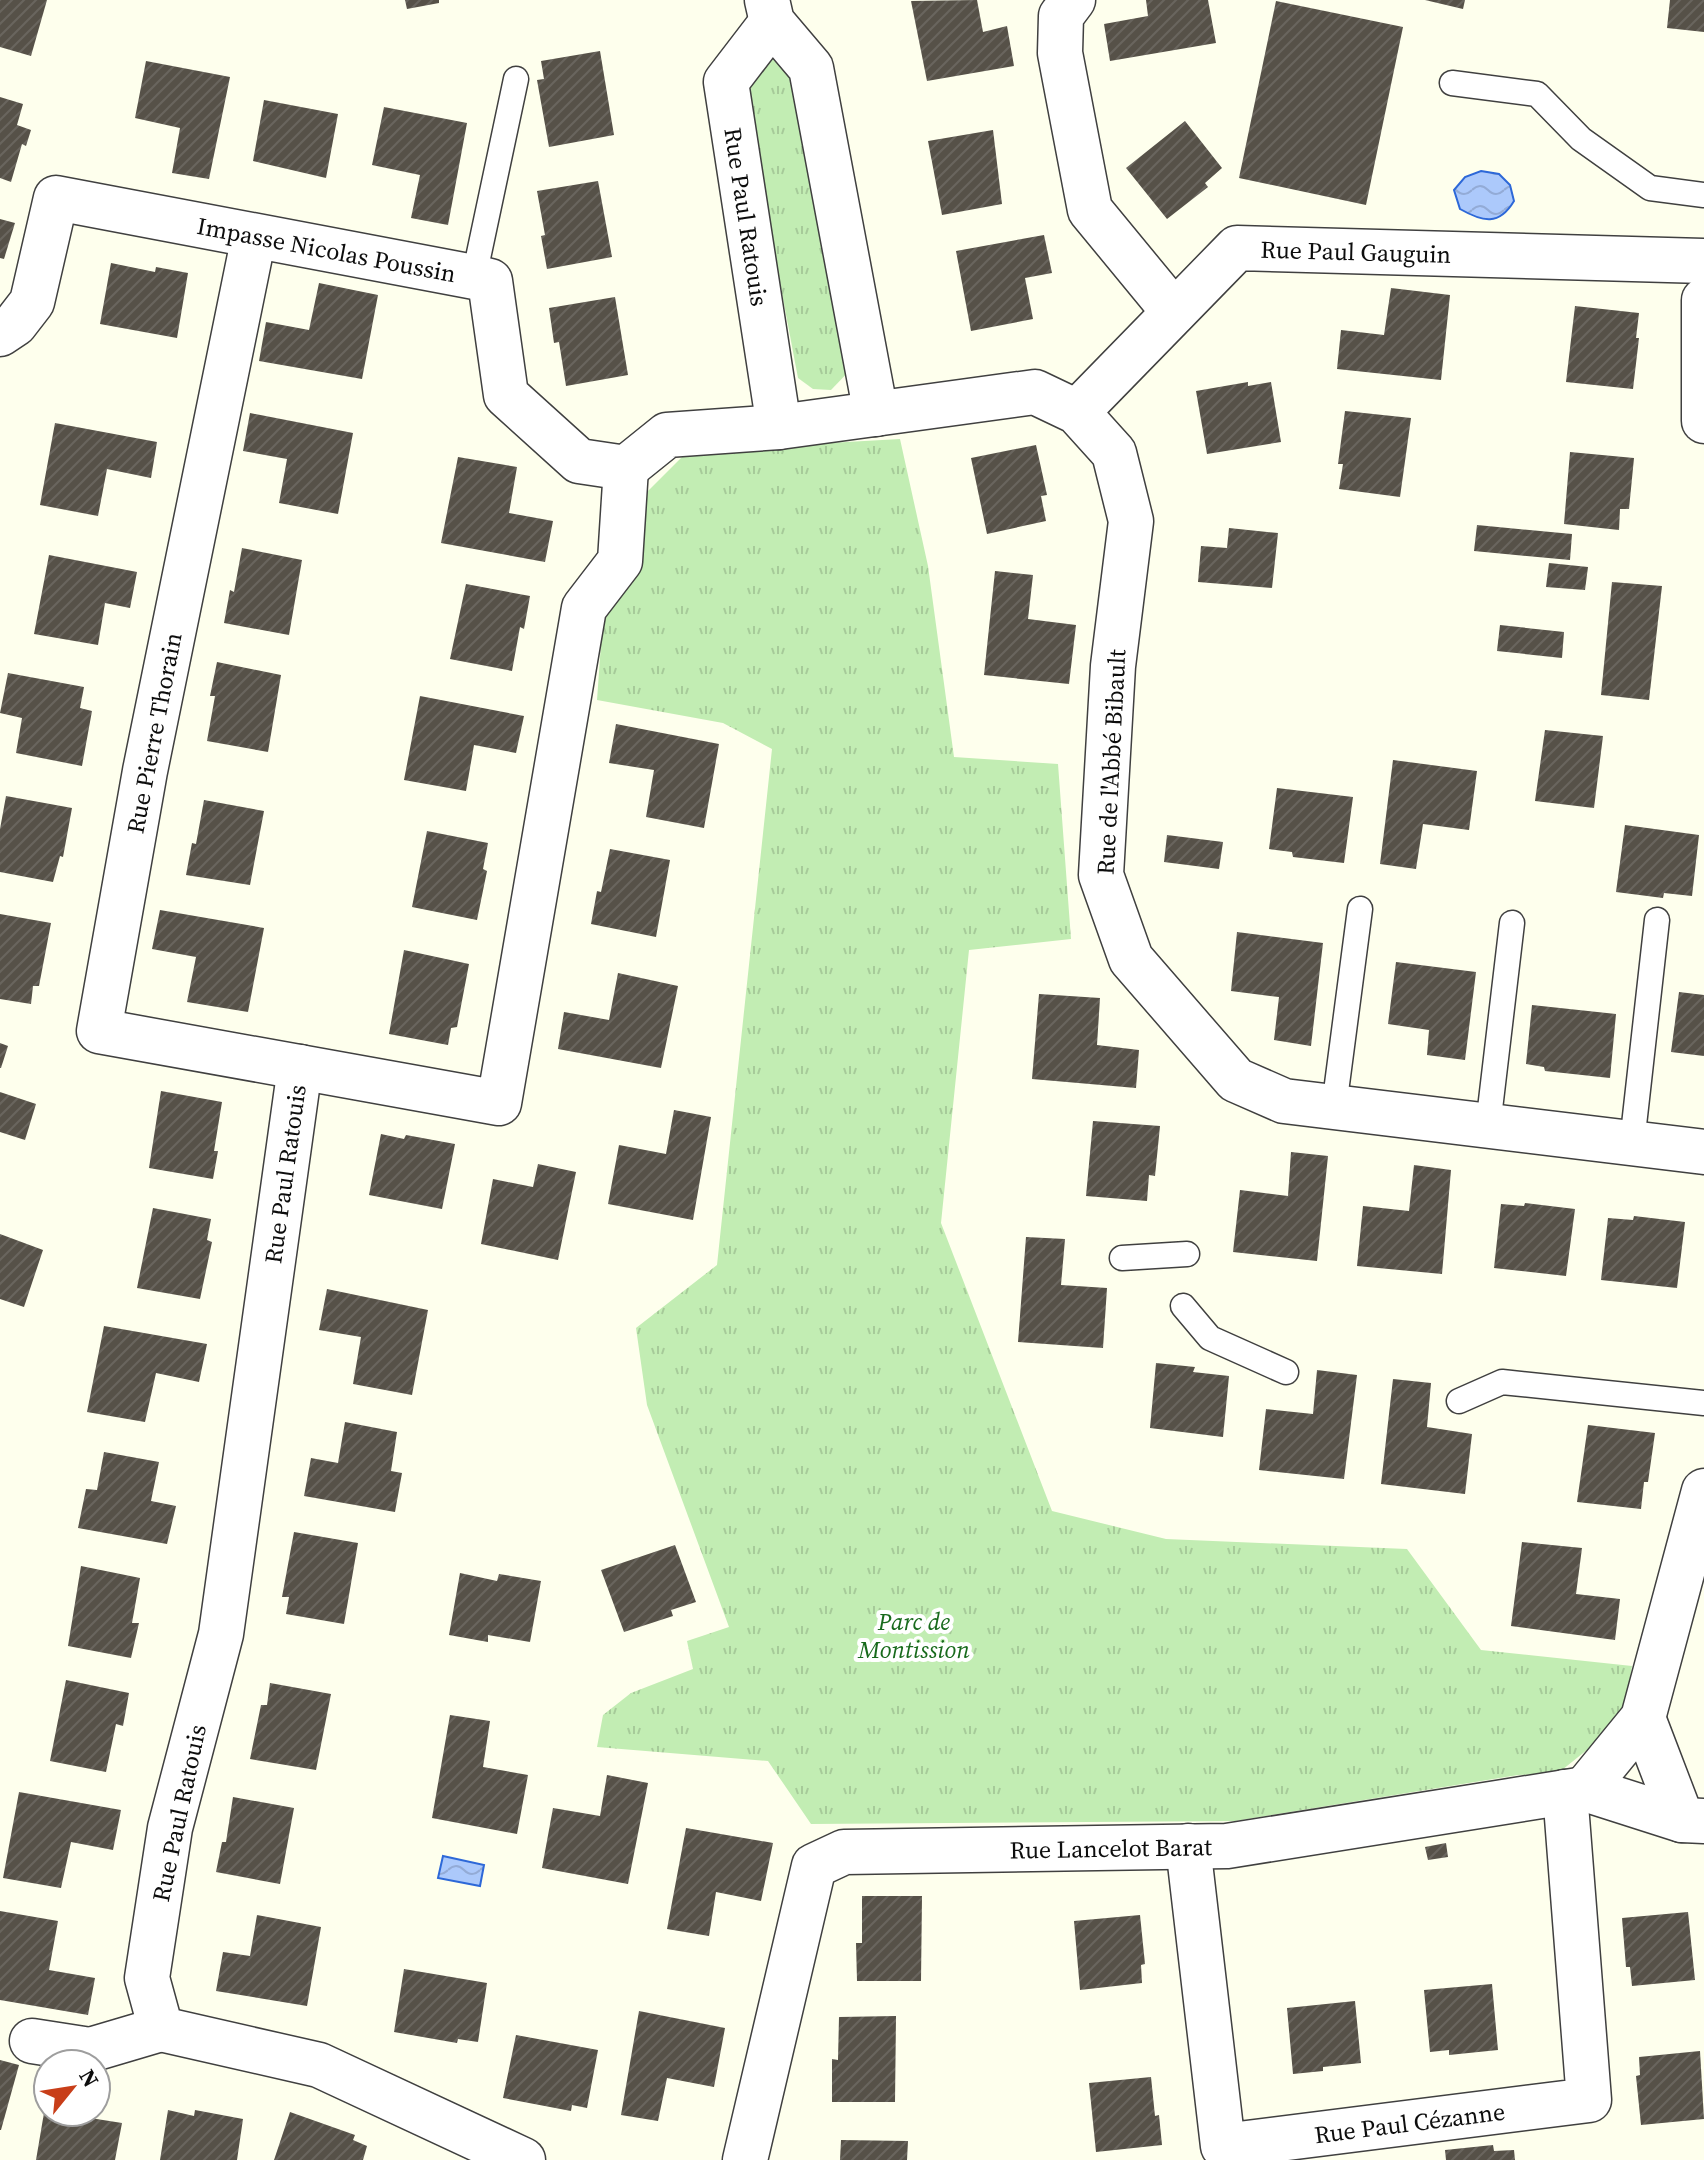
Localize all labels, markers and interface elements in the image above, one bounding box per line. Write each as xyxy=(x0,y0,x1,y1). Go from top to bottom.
street label: Rue Paul Ratouis xyxy=(717,125,777,308)
street label: Impasse Nicolas Poussin xyxy=(194,209,459,290)
street label: Rue Paul Gauguin xyxy=(1260,232,1452,270)
street label: Rue Pierre Thorain xyxy=(118,630,190,836)
street label: Rue de l'Abbé Bibault xyxy=(1089,648,1133,876)
street label: Rue Paul Ratouis xyxy=(256,1082,314,1266)
park label: Parc de Montission xyxy=(857,1605,970,1666)
street label: Rue Paul Ratouis xyxy=(144,1721,214,1905)
street label: Rue Lancelot Barat xyxy=(1009,1830,1212,1866)
north arrow xyxy=(32,2048,112,2128)
text: N xyxy=(72,2064,106,2092)
street label: Rue Paul Cézanne xyxy=(1312,2094,1507,2151)

